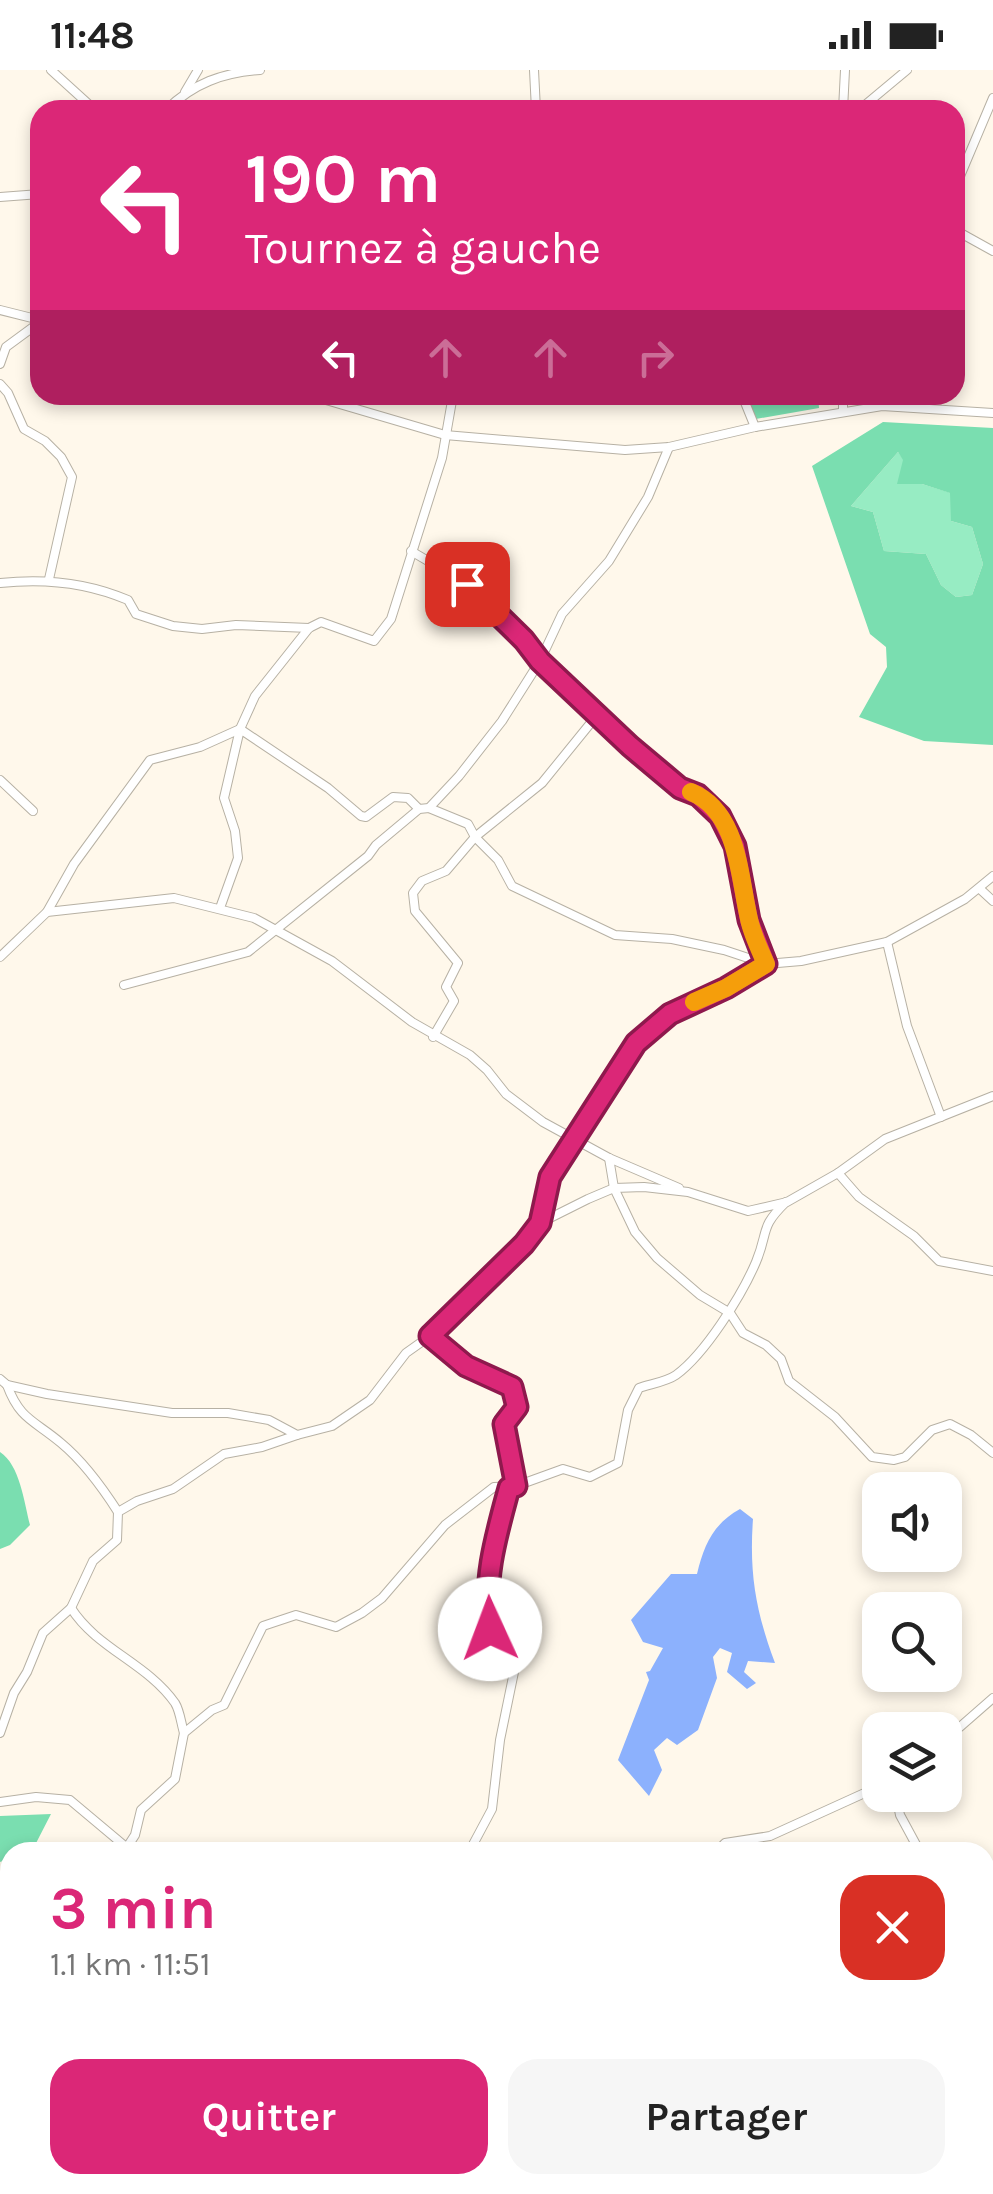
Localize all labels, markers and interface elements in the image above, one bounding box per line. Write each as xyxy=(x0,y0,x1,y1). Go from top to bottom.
text: 11:48 xyxy=(50,13,135,58)
text: 190 m xyxy=(245,138,441,220)
icon: left xyxy=(80,140,210,270)
text: Tournez à gauche xyxy=(245,222,601,274)
icon: left xyxy=(313,330,368,385)
icon: ahead xyxy=(418,330,473,385)
icon: ahead xyxy=(523,330,578,385)
icon: right xyxy=(628,330,683,385)
pin xyxy=(425,542,510,627)
icon: arrive xyxy=(440,557,495,612)
map controls xyxy=(862,1472,962,1812)
button: sound xyxy=(862,1472,962,1572)
position arrow xyxy=(438,1577,542,1681)
button: search xyxy=(862,1592,962,1692)
button: layers xyxy=(862,1712,962,1812)
text: 3 min xyxy=(50,1873,217,1943)
button: close xyxy=(840,1875,945,1980)
text: 1.1 km · 11:51 xyxy=(50,1946,211,1983)
button: Quitter xyxy=(50,2059,488,2174)
button: Partager xyxy=(508,2059,945,2174)

